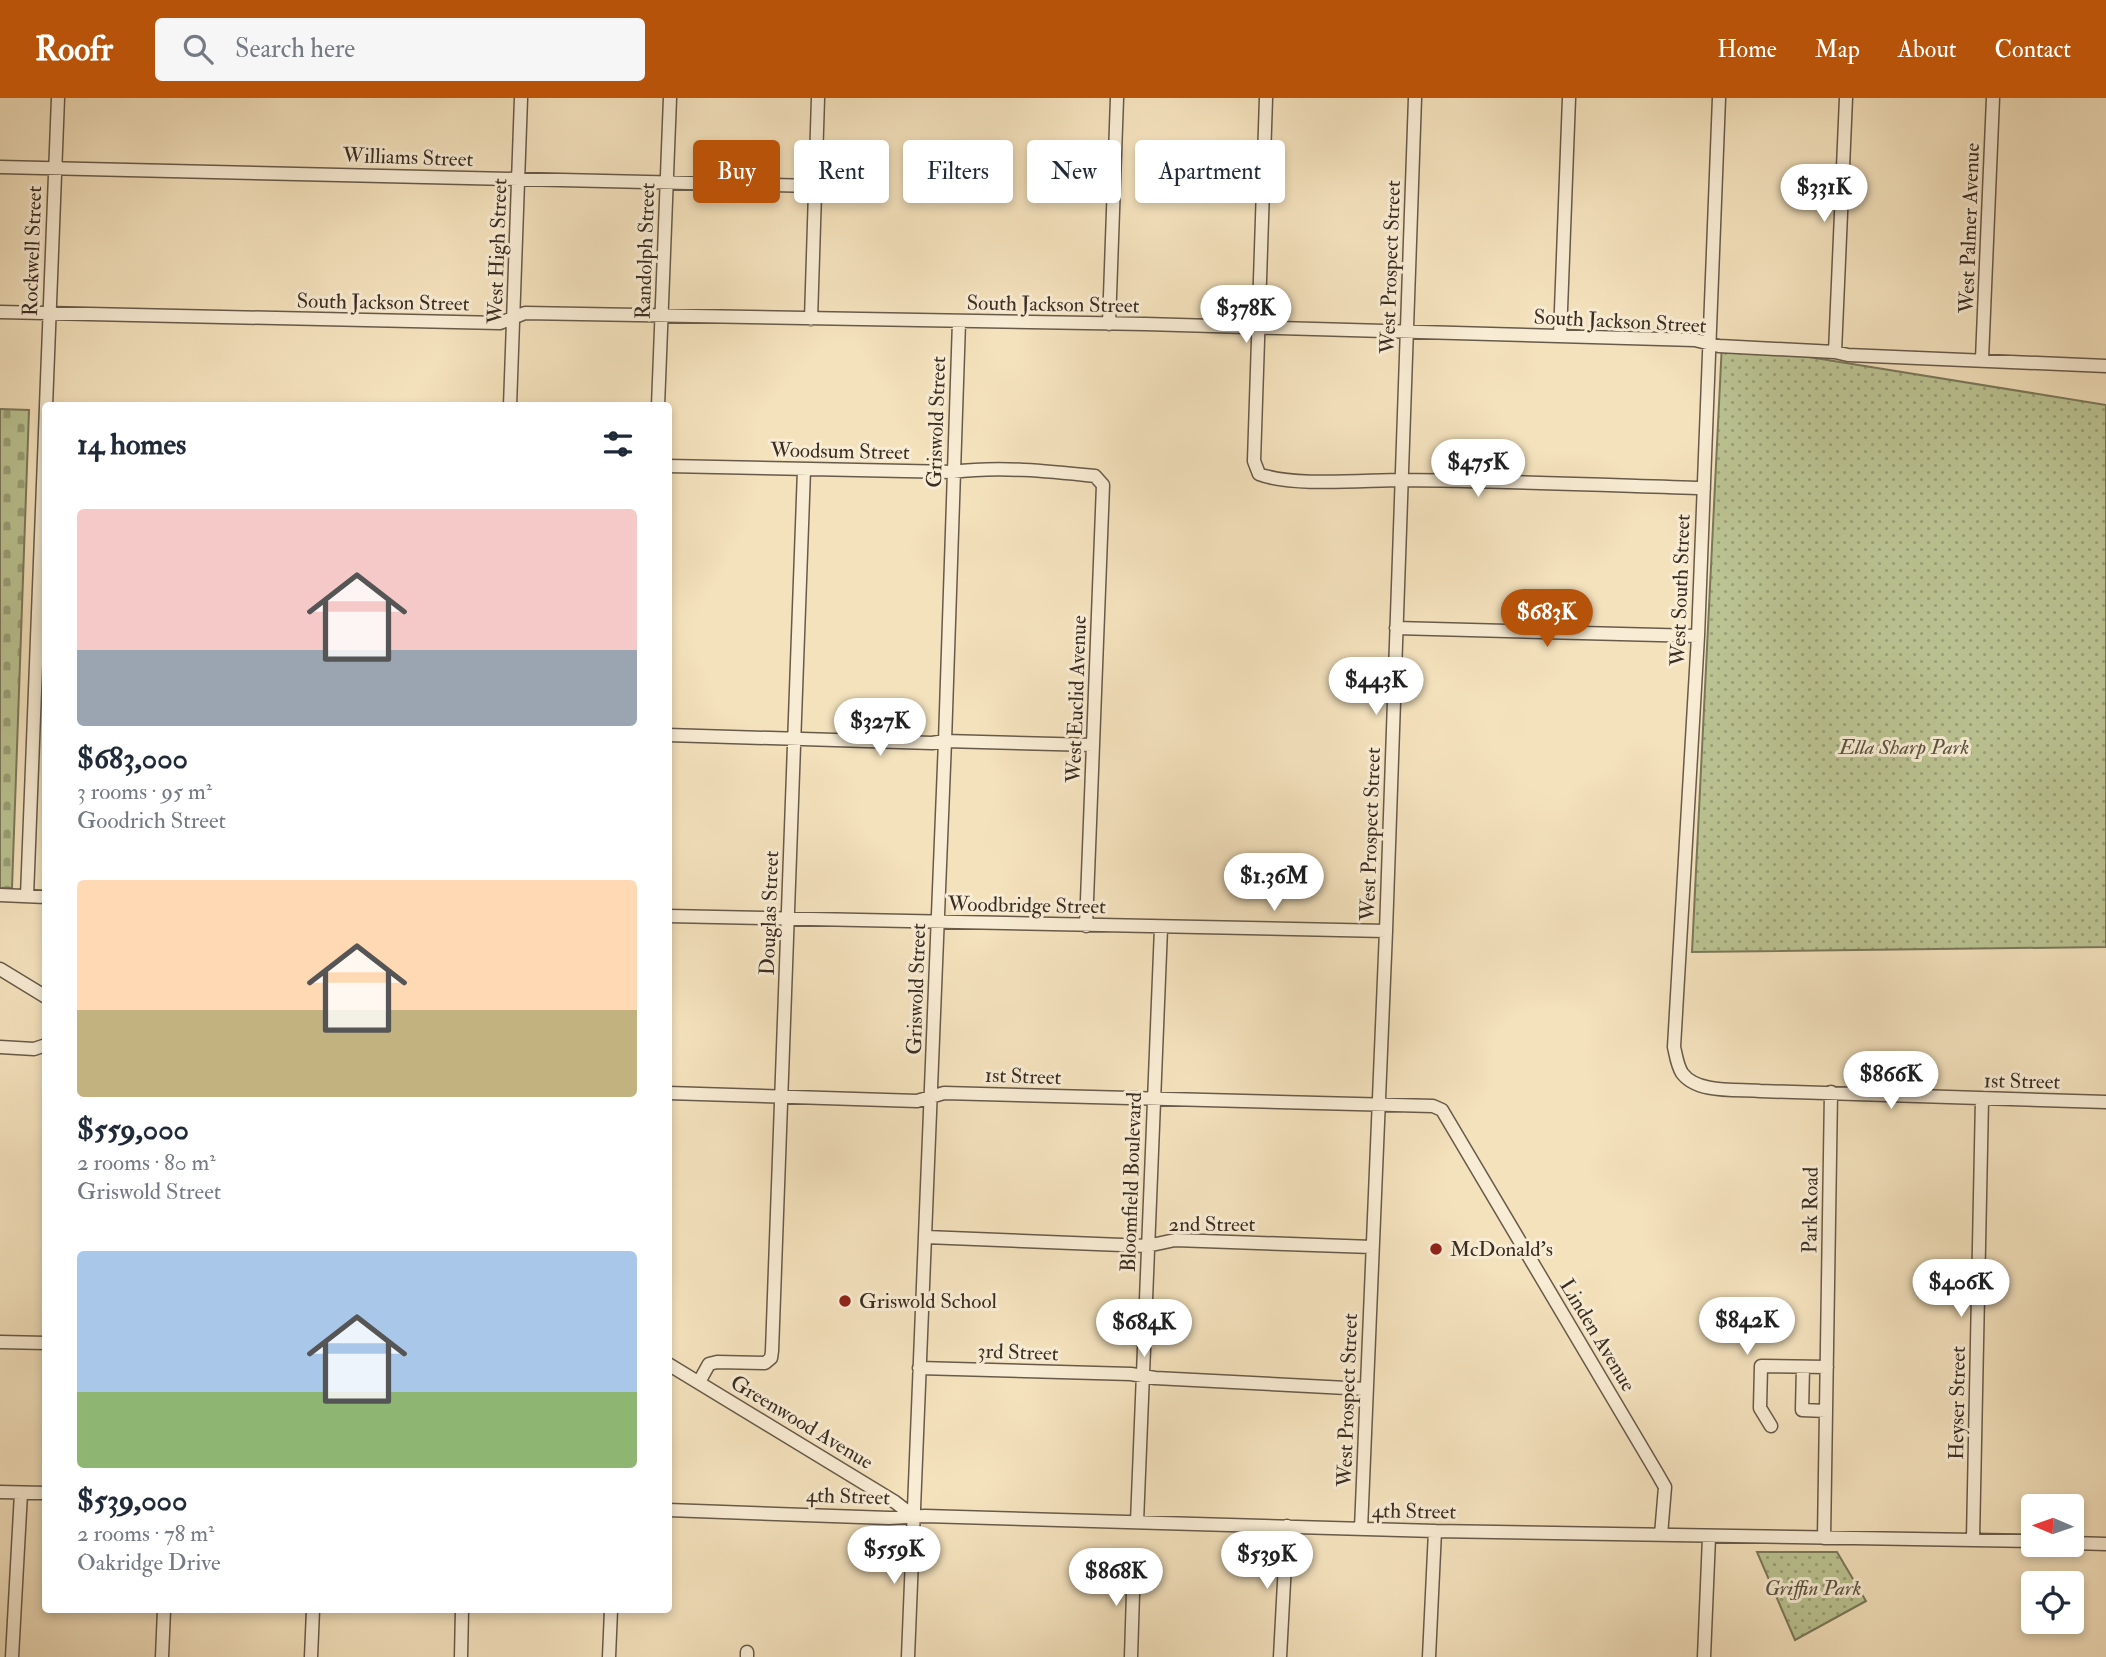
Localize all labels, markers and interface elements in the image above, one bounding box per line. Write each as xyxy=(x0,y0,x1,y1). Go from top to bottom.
search box xyxy=(155,18,645,81)
text: Roofr xyxy=(35,29,113,70)
icon: search xyxy=(179,30,217,68)
text: Search here xyxy=(235,33,355,65)
text: Home xyxy=(1717,34,1777,65)
text: Map xyxy=(1815,34,1860,65)
text: About xyxy=(1898,34,1957,65)
text: Contact xyxy=(1995,34,2071,65)
chip: Buy xyxy=(693,140,780,203)
chip: Rent xyxy=(794,140,889,203)
chip: Filters xyxy=(903,140,1013,203)
chip: New xyxy=(1027,140,1121,203)
chip: Apartment xyxy=(1135,140,1285,203)
street label: Williams Street xyxy=(341,142,474,173)
street label: West Palmer Avenue xyxy=(1953,142,1986,315)
pin: $331K xyxy=(1775,164,1873,224)
text: $331K xyxy=(1797,172,1851,201)
street label: West High Street xyxy=(481,177,514,325)
street label: West Prospect Street xyxy=(1374,180,1407,355)
street label: Randolph Street xyxy=(630,182,661,320)
street label: Rockwell Street xyxy=(17,185,48,317)
pin: $378K xyxy=(1197,286,1295,345)
street label: South Jackson Street xyxy=(296,287,470,318)
street label: South Jackson Street xyxy=(966,289,1140,320)
text: $378K xyxy=(1216,293,1276,322)
street label: South Jackson Street xyxy=(1533,303,1707,340)
street label: Griswold Street xyxy=(921,356,952,488)
icon: filters xyxy=(599,425,637,463)
text: 14 homes xyxy=(77,426,186,463)
street label: Woodsum Street xyxy=(769,437,910,466)
pin: $475K xyxy=(1429,440,1527,499)
text: $475K xyxy=(1447,447,1509,476)
street label: West South Street xyxy=(1664,513,1697,668)
icon: home xyxy=(294,554,420,680)
pin: $683K xyxy=(1498,589,1596,649)
text: $683K xyxy=(1517,597,1577,626)
street label: West Euclid Avenue xyxy=(1060,615,1093,784)
pin: $443K xyxy=(1327,658,1425,717)
text: $443K xyxy=(1345,665,1407,694)
pin: $327K xyxy=(831,698,929,758)
text: $327K xyxy=(850,706,910,735)
park label: Ella Sharp Park xyxy=(1837,734,1969,761)
text: $683,000 xyxy=(77,740,188,777)
street label: West Prospect Street xyxy=(1354,747,1387,922)
text: 3 rooms · 95 m² xyxy=(77,777,212,806)
text: Goodrich Street xyxy=(77,806,226,835)
street label: Douglas Street xyxy=(754,850,785,976)
pin: $1.36M xyxy=(1217,854,1331,913)
text: $1.36M xyxy=(1240,861,1308,890)
street label: Woodbridge Street xyxy=(947,891,1106,920)
street label: Griswold Street xyxy=(901,923,932,1055)
icon: home xyxy=(294,925,420,1051)
pin: $866K xyxy=(1842,1052,1940,1111)
text: $866K xyxy=(1859,1059,1923,1088)
street label: 1st Street xyxy=(984,1062,1062,1091)
street label: 1st Street xyxy=(1983,1067,2061,1096)
street label: Bloomfield Boulevard xyxy=(1115,1091,1148,1273)
text: $559,000 xyxy=(77,1111,189,1148)
text: 2 rooms · 80 m² xyxy=(77,1148,216,1177)
street label: Park Road xyxy=(1796,1166,1825,1254)
text: Griswold Street xyxy=(77,1177,221,1206)
street label: 2nd Street xyxy=(1169,1211,1256,1238)
place label: McDonald's xyxy=(1450,1236,1553,1263)
marker: McDonald's xyxy=(1428,1241,1444,1257)
pin: $406K xyxy=(1912,1260,2010,1319)
text: $406K xyxy=(1929,1267,1993,1296)
street label: Linden Avenue xyxy=(1553,1274,1642,1397)
place label: Griswold School xyxy=(859,1288,997,1315)
marker: Griswold School xyxy=(837,1293,853,1309)
icon: home xyxy=(294,1296,420,1422)
pin: $842K xyxy=(1698,1298,1796,1357)
pin: $684K xyxy=(1095,1300,1193,1359)
text: $842K xyxy=(1715,1305,1779,1334)
text: $684K xyxy=(1112,1307,1176,1336)
street label: West Prospect Street xyxy=(1331,1313,1364,1488)
street label: 3rd Street xyxy=(977,1338,1059,1367)
street label: Heyser Street xyxy=(1943,1346,1972,1460)
street label: Greenwood Avenue xyxy=(725,1369,878,1476)
text: $539,000 xyxy=(77,1482,187,1519)
street label: 4th Street xyxy=(805,1482,891,1511)
north arrow xyxy=(2021,1494,2084,1558)
map controls xyxy=(2021,1494,2084,1634)
street label: 4th Street xyxy=(1372,1497,1456,1526)
text: 2 rooms · 78 m² xyxy=(77,1519,215,1548)
pin: $559K xyxy=(845,1526,943,1586)
pin: $539K xyxy=(1218,1532,1316,1591)
text: $559K xyxy=(863,1534,925,1563)
text: $539K xyxy=(1237,1539,1297,1568)
text: Oakridge Drive xyxy=(77,1548,221,1577)
pin: $868K xyxy=(1067,1548,1165,1608)
text: $868K xyxy=(1085,1556,1147,1585)
button: locate xyxy=(2021,1571,2084,1634)
park label: Griffin Park xyxy=(1764,1575,1862,1602)

